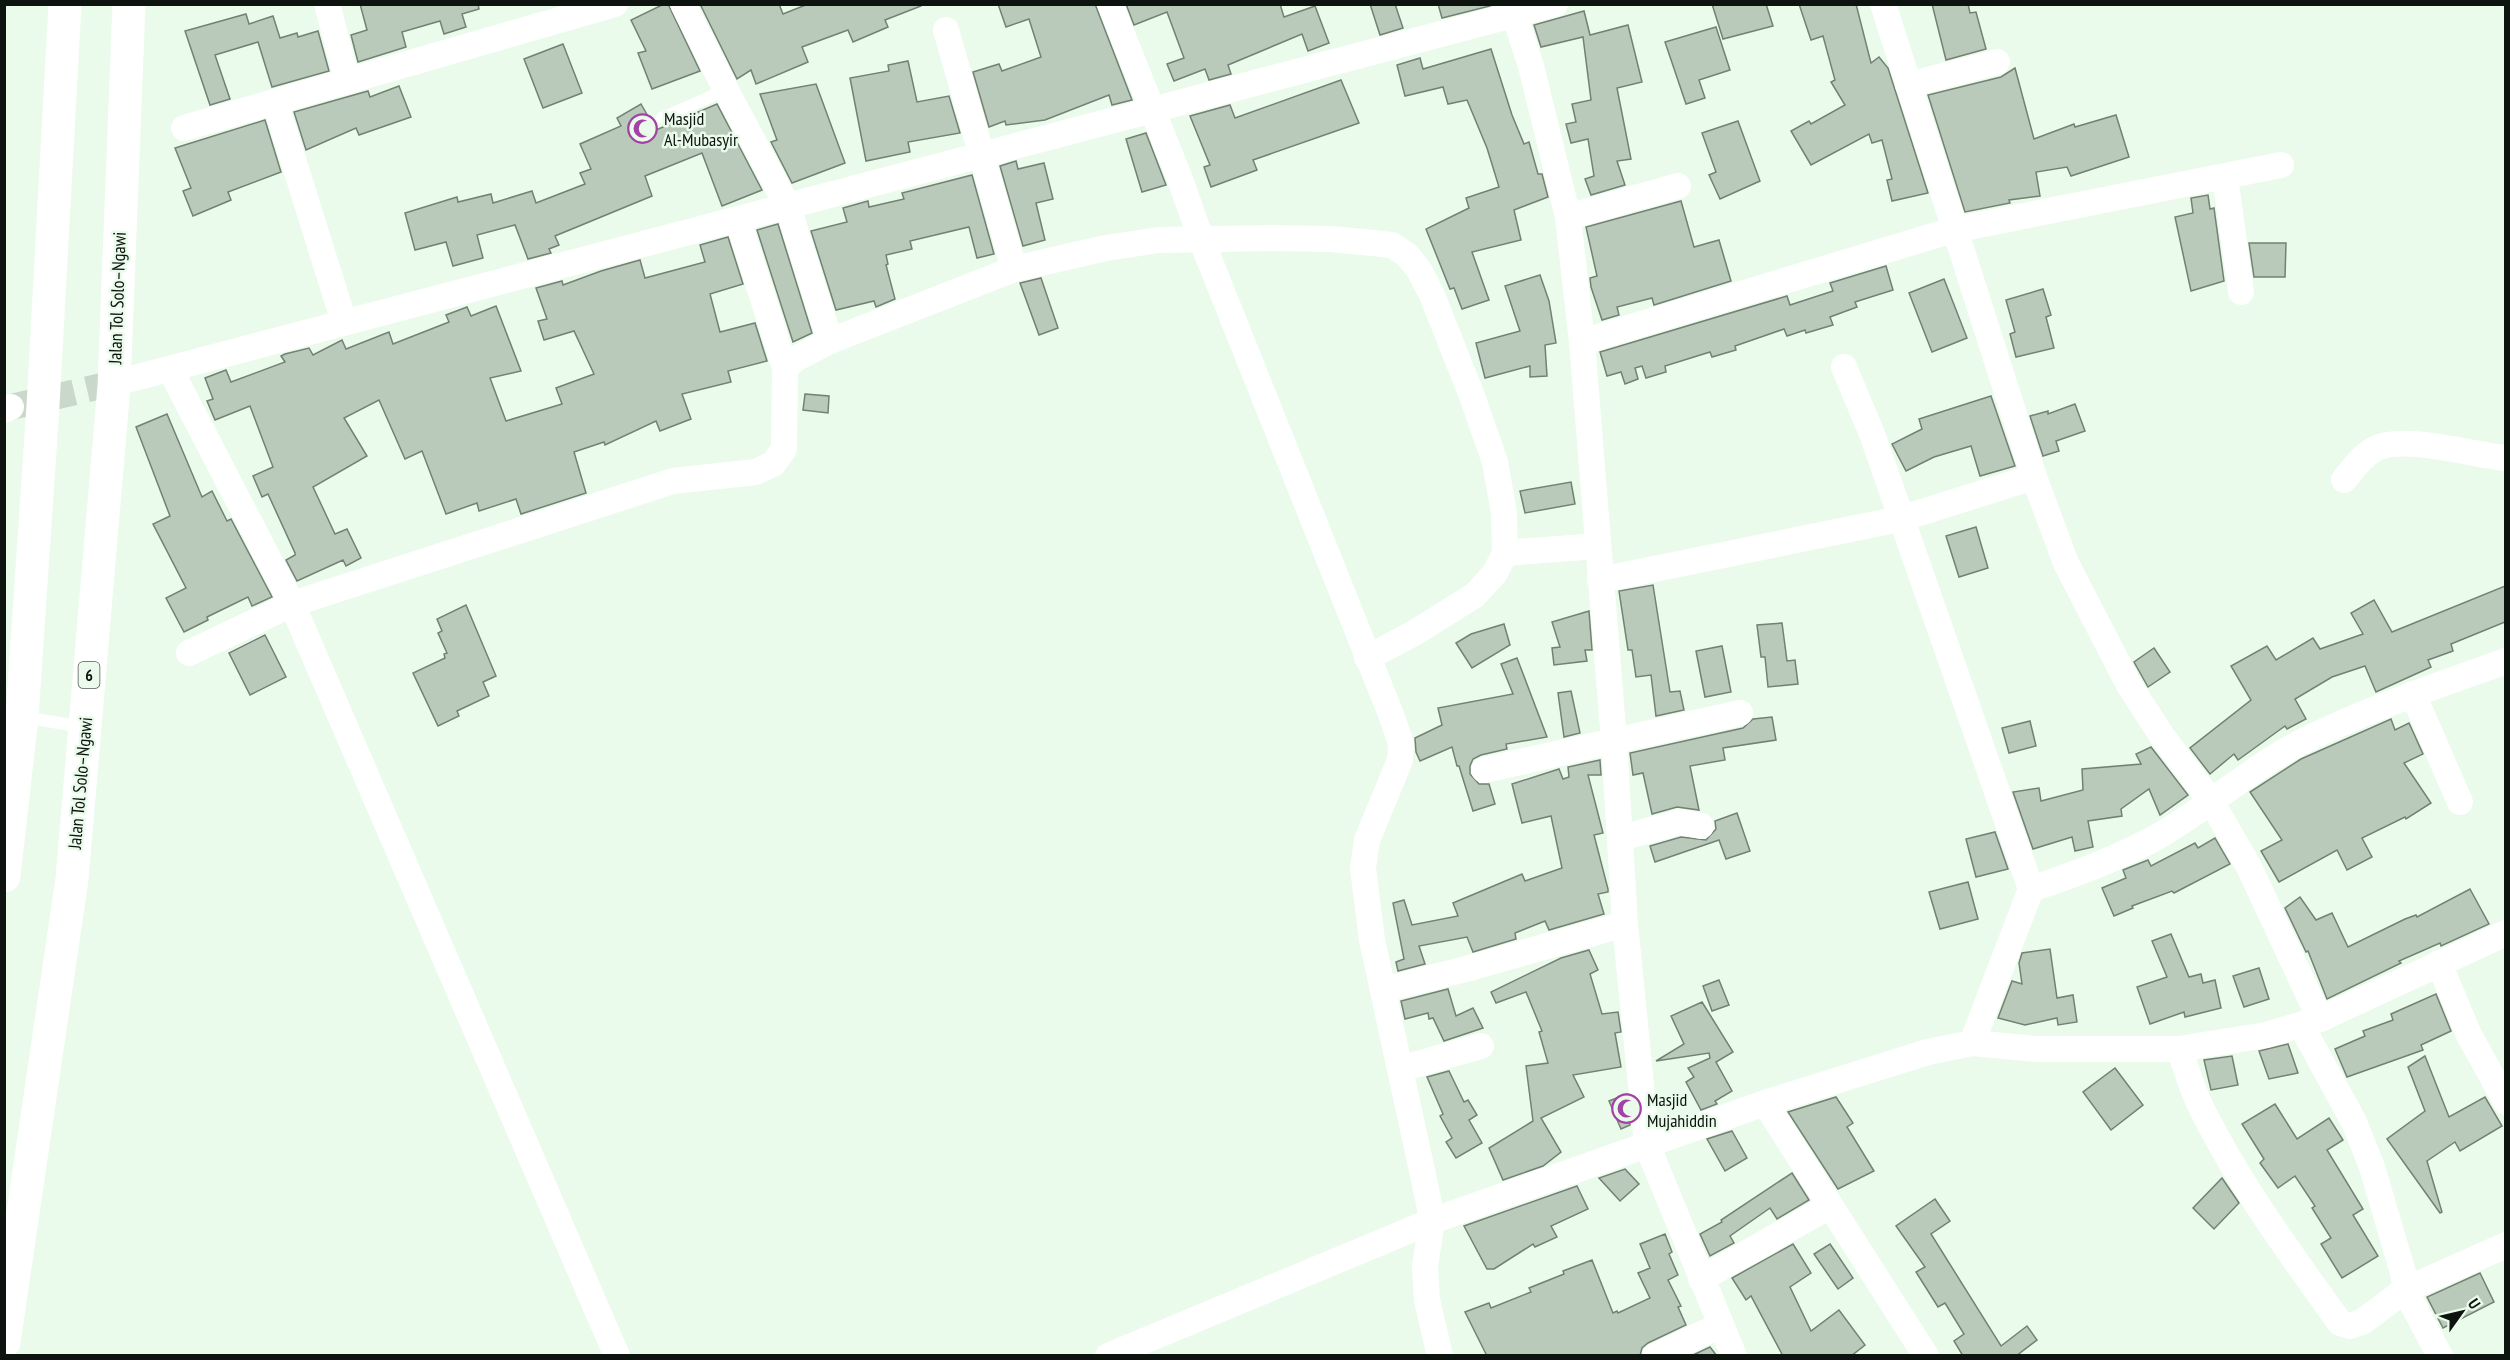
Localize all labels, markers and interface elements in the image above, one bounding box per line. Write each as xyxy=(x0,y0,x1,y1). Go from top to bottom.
place label: Masjid Al-Mubasyir xyxy=(664,107,738,151)
mosque icon: Masjid Al-Mubasyir xyxy=(627,112,659,144)
street label: Jalan Tol Solo–Ngawi xyxy=(103,231,131,366)
road number: 6 xyxy=(78,662,100,688)
street label: Jalan Tol Solo–Ngawi xyxy=(63,716,97,851)
place label: Masjid Mujahiddin xyxy=(1647,1088,1717,1132)
mosque icon: Masjid Mujahiddin xyxy=(1610,1093,1642,1125)
north arrow xyxy=(2432,1282,2492,1342)
text: U xyxy=(2464,1295,2485,1313)

